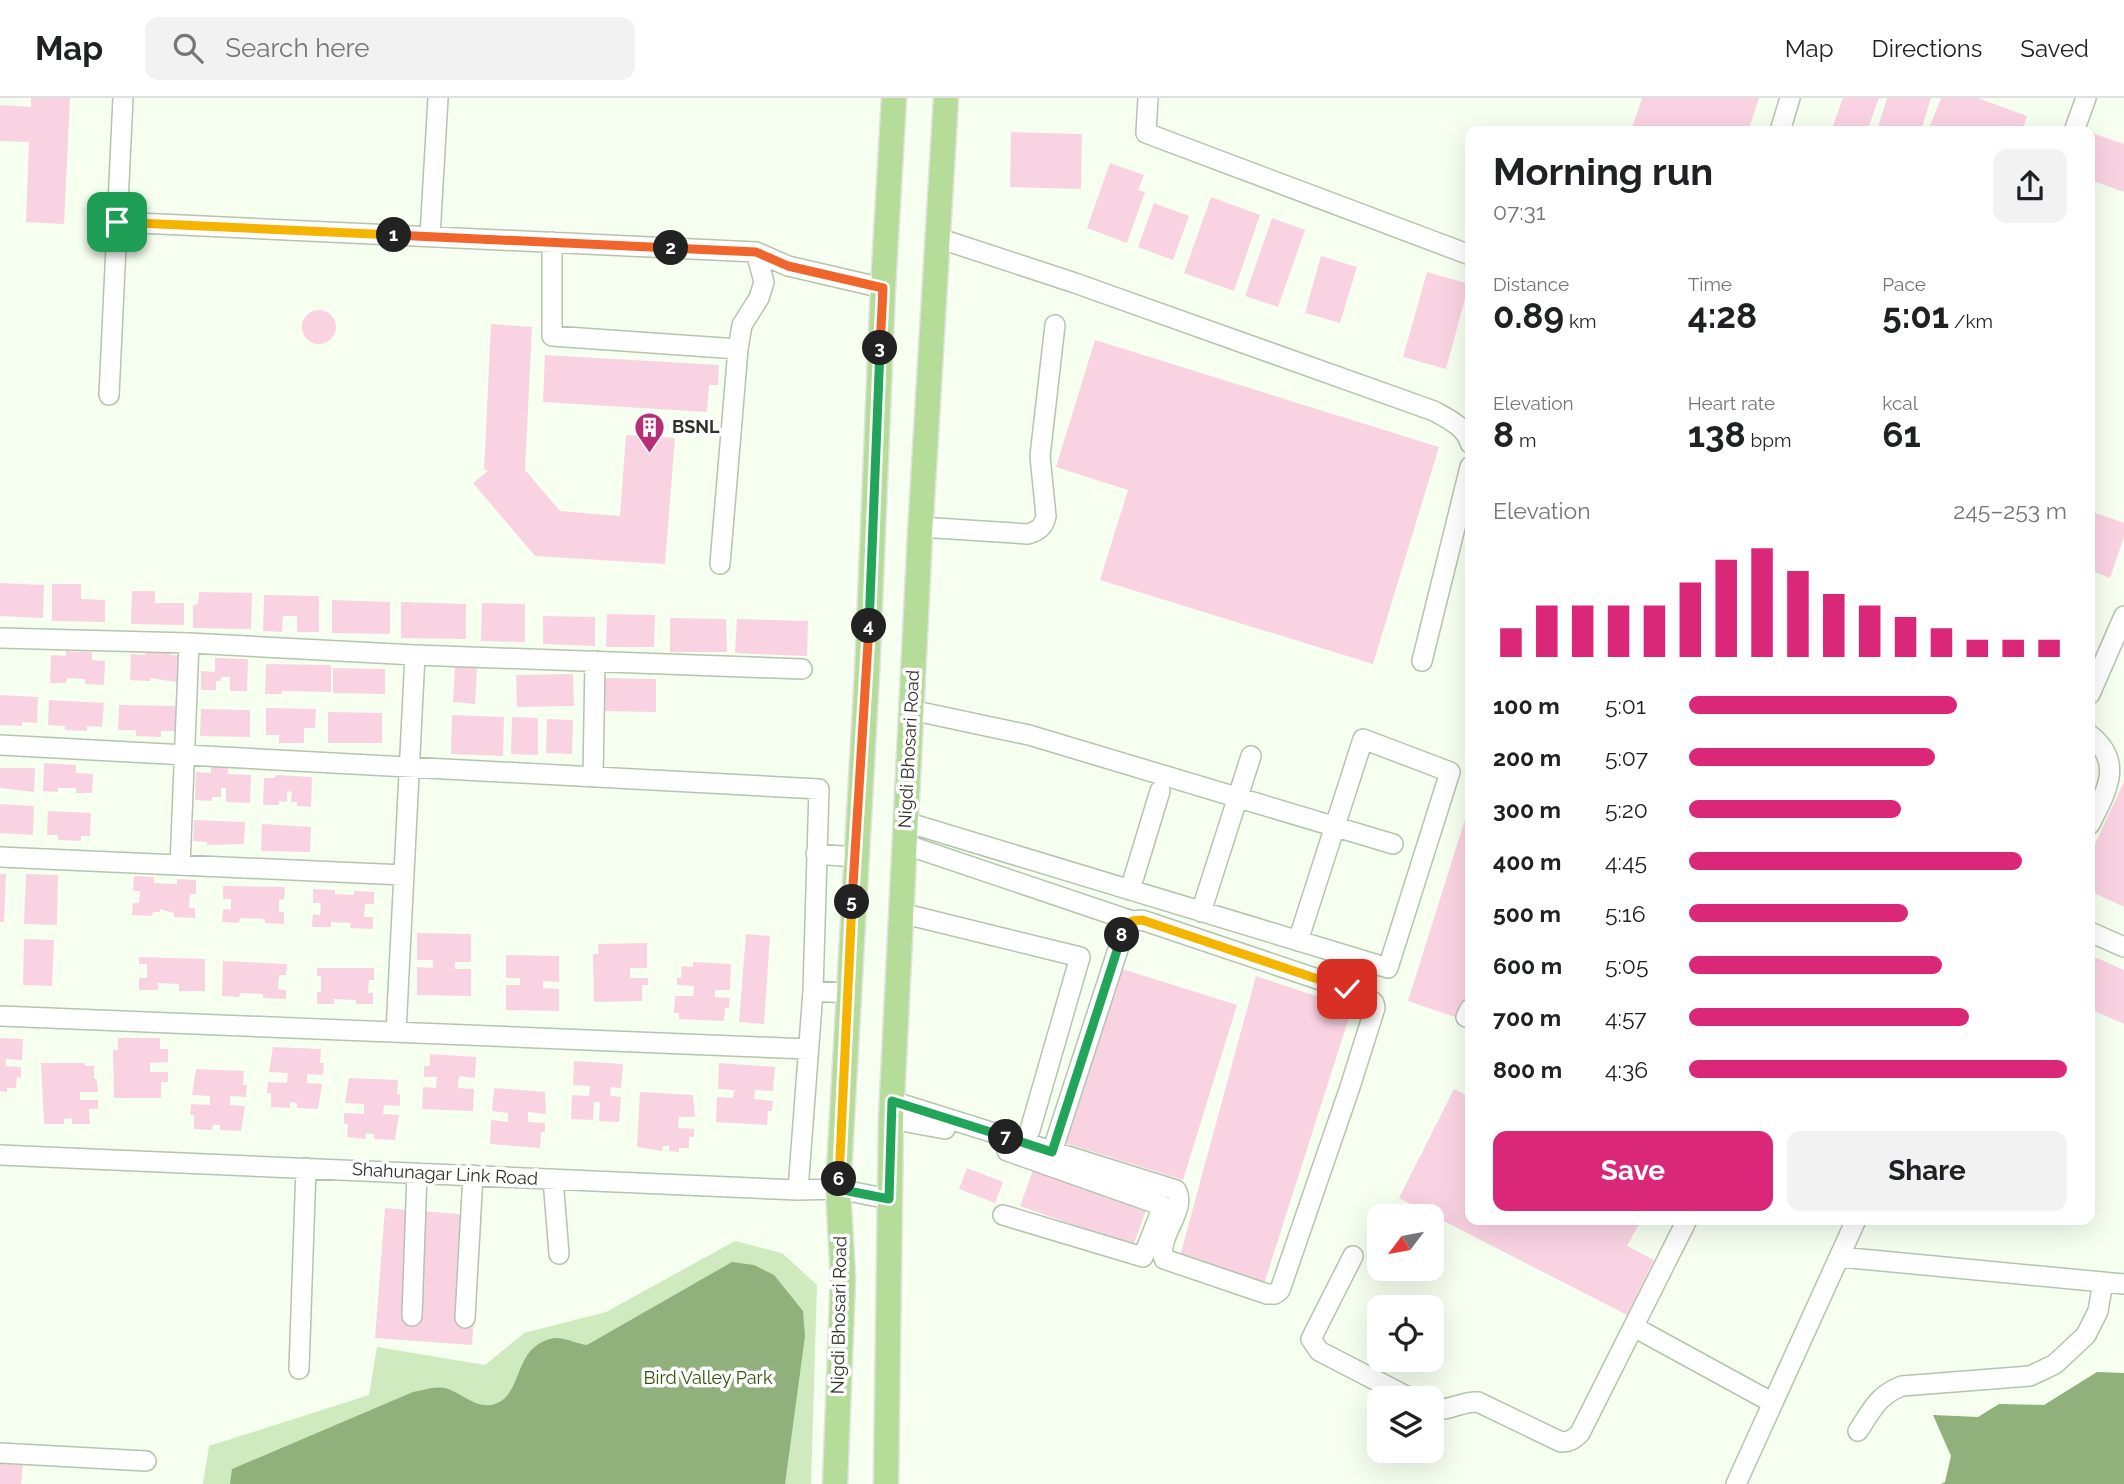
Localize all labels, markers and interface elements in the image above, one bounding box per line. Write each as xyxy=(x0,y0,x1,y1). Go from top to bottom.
search box xyxy=(145,17,635,80)
text: Map xyxy=(35,29,103,68)
icon: search xyxy=(169,29,207,67)
text: Search here xyxy=(225,33,370,63)
text: Map xyxy=(1785,34,1834,63)
text: Directions xyxy=(1872,34,1982,63)
text: Saved xyxy=(2020,34,2089,63)
text: Morning run xyxy=(1493,149,1713,194)
button: share xyxy=(1993,149,2067,223)
pin xyxy=(87,192,147,252)
text: 07:31 xyxy=(1493,198,1546,225)
icon: arrive xyxy=(98,203,136,241)
pin: 1 xyxy=(376,218,412,252)
text: 1 xyxy=(389,223,398,245)
pin: 2 xyxy=(654,230,688,266)
text: 2 xyxy=(665,236,676,258)
text: Distance xyxy=(1493,273,1569,295)
text: Time xyxy=(1688,273,1732,295)
text: Pace xyxy=(1882,273,1926,295)
text: 0.89 xyxy=(1493,295,1564,336)
text: 4:28 xyxy=(1688,295,1757,336)
text: 5:01 xyxy=(1882,295,1949,336)
text: km xyxy=(1564,310,1597,332)
text: /km xyxy=(1949,310,1993,332)
pin: 3 xyxy=(862,330,898,366)
text: 3 xyxy=(874,336,885,358)
text: Elevation xyxy=(1493,392,1574,414)
text: Heart rate xyxy=(1688,392,1775,414)
text: kcal xyxy=(1882,392,1918,414)
building icon: BSNL xyxy=(632,410,666,454)
text: 8 xyxy=(1493,414,1514,455)
text: 138 xyxy=(1688,414,1746,455)
text: 61 xyxy=(1882,414,1921,455)
place label: BSNL xyxy=(672,416,720,437)
text: m xyxy=(1514,429,1536,451)
text: bpm xyxy=(1746,429,1791,451)
text: Elevation xyxy=(1493,497,1591,524)
text: 245–253 m xyxy=(1953,497,2067,524)
pin: 4 xyxy=(852,608,886,644)
text: 4 xyxy=(863,614,874,636)
street label: Nigdi Bhosari Road xyxy=(894,669,923,829)
text: 100 m xyxy=(1493,692,1560,719)
text: 5:01 xyxy=(1605,692,1646,719)
text: 200 m xyxy=(1493,744,1561,771)
text: 5:07 xyxy=(1605,744,1648,771)
text: 300 m xyxy=(1493,796,1561,823)
text: 5:20 xyxy=(1605,796,1648,823)
text: 400 m xyxy=(1493,848,1561,875)
text: 4:45 xyxy=(1605,848,1647,875)
pin: 5 xyxy=(834,884,870,920)
text: 5 xyxy=(846,890,857,912)
text: 500 m xyxy=(1493,900,1561,927)
text: 5:16 xyxy=(1605,900,1646,927)
pin: 8 xyxy=(1104,918,1140,952)
text: 8 xyxy=(1116,923,1127,945)
text: 600 m xyxy=(1493,952,1562,979)
text: 5:05 xyxy=(1605,952,1648,979)
pin xyxy=(1317,959,1377,1019)
icon: check xyxy=(1328,970,1366,1008)
text: 700 m xyxy=(1493,1004,1561,1031)
text: 4:57 xyxy=(1605,1004,1647,1031)
text: 800 m xyxy=(1493,1056,1562,1083)
text: 4:36 xyxy=(1605,1056,1648,1083)
pin: 7 xyxy=(988,1119,1024,1154)
text: 7 xyxy=(1000,1125,1011,1147)
button: Save xyxy=(1493,1131,1773,1211)
button: Share xyxy=(1787,1131,2067,1211)
street label: Shahunagar Link Road xyxy=(351,1158,539,1189)
pin: 6 xyxy=(822,1162,856,1196)
text: 6 xyxy=(833,1167,844,1189)
north arrow xyxy=(1367,1204,1444,1281)
map controls xyxy=(1367,1204,1444,1463)
street label: Nigdi Bhosari Road xyxy=(827,1236,850,1394)
button: locate xyxy=(1367,1295,1444,1372)
park label: Bird Valley Park xyxy=(644,1367,773,1388)
button: layers xyxy=(1367,1386,1444,1463)

